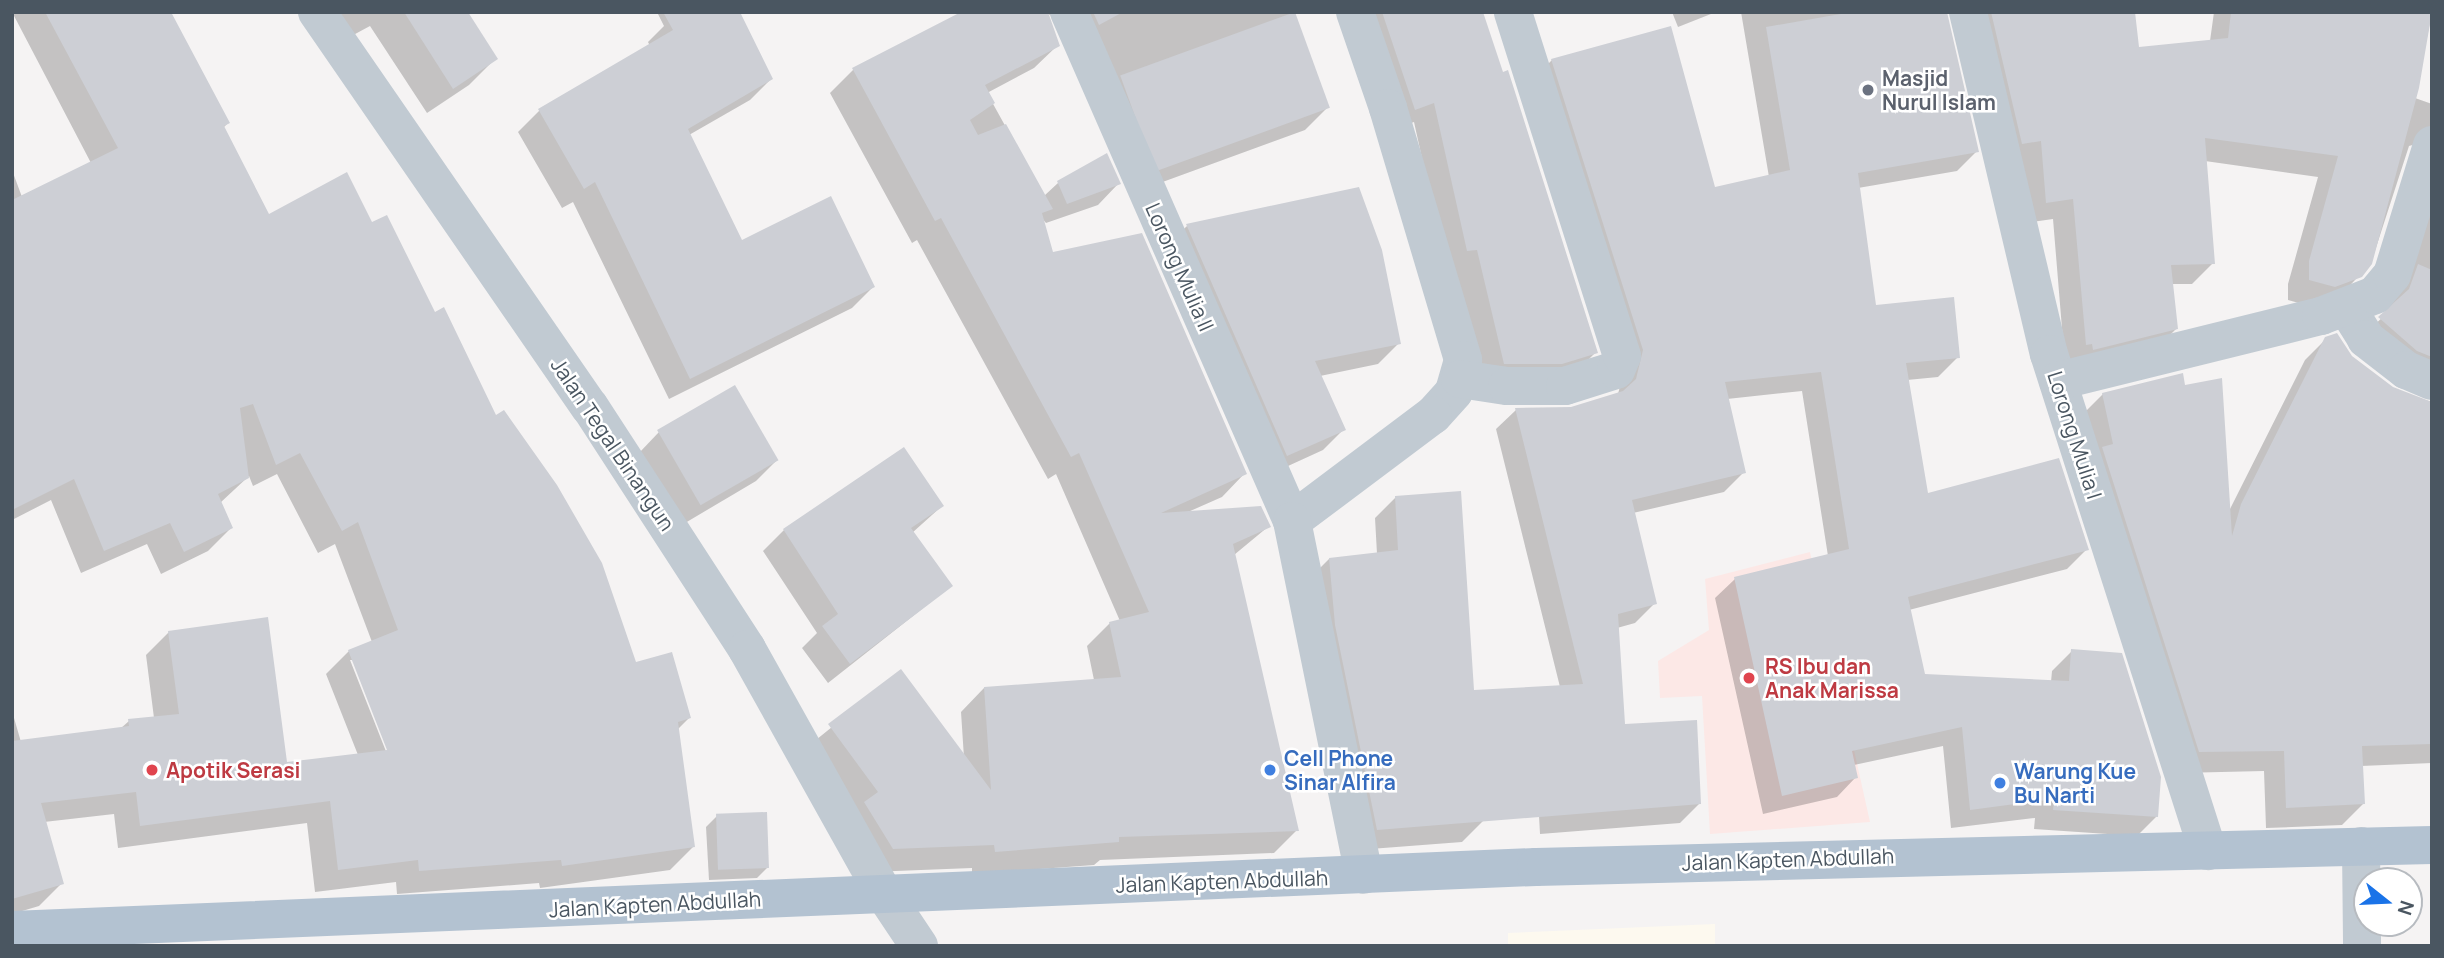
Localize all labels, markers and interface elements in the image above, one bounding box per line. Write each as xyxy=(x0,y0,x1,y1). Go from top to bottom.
place label: Masjid Nurul Islam xyxy=(1882,65,1996,115)
marker: Masjid Nurul Islam xyxy=(1860,82,1876,98)
street label: Lorong Mulia II xyxy=(1140,199,1220,335)
street label: Jalan Tegal Binangun xyxy=(546,353,680,535)
street label: Lorong Mulia I xyxy=(2043,368,2107,502)
place label: RS Ibu dan Anak Marissa xyxy=(1765,653,1899,703)
marker: RS Ibu dan Anak Marissa xyxy=(1739,668,1759,688)
place label: Cell Phone Sinar Alfira xyxy=(1284,745,1396,795)
place label: Apotik Serasi xyxy=(166,757,300,783)
place label: Warung Kue Bu Narti xyxy=(2014,758,2136,808)
marker: Apotik Serasi xyxy=(144,762,160,778)
marker: Cell Phone Sinar Alfira xyxy=(1262,762,1278,778)
marker: Warung Kue Bu Narti xyxy=(1992,775,2008,791)
street label: Jalan Kapten Abdullah xyxy=(1681,843,1895,875)
street label: Jalan Kapten Abdullah xyxy=(1115,865,1329,897)
north arrow xyxy=(2353,867,2423,937)
street label: Jalan Kapten Abdullah xyxy=(548,886,762,922)
text: N xyxy=(2392,897,2421,918)

